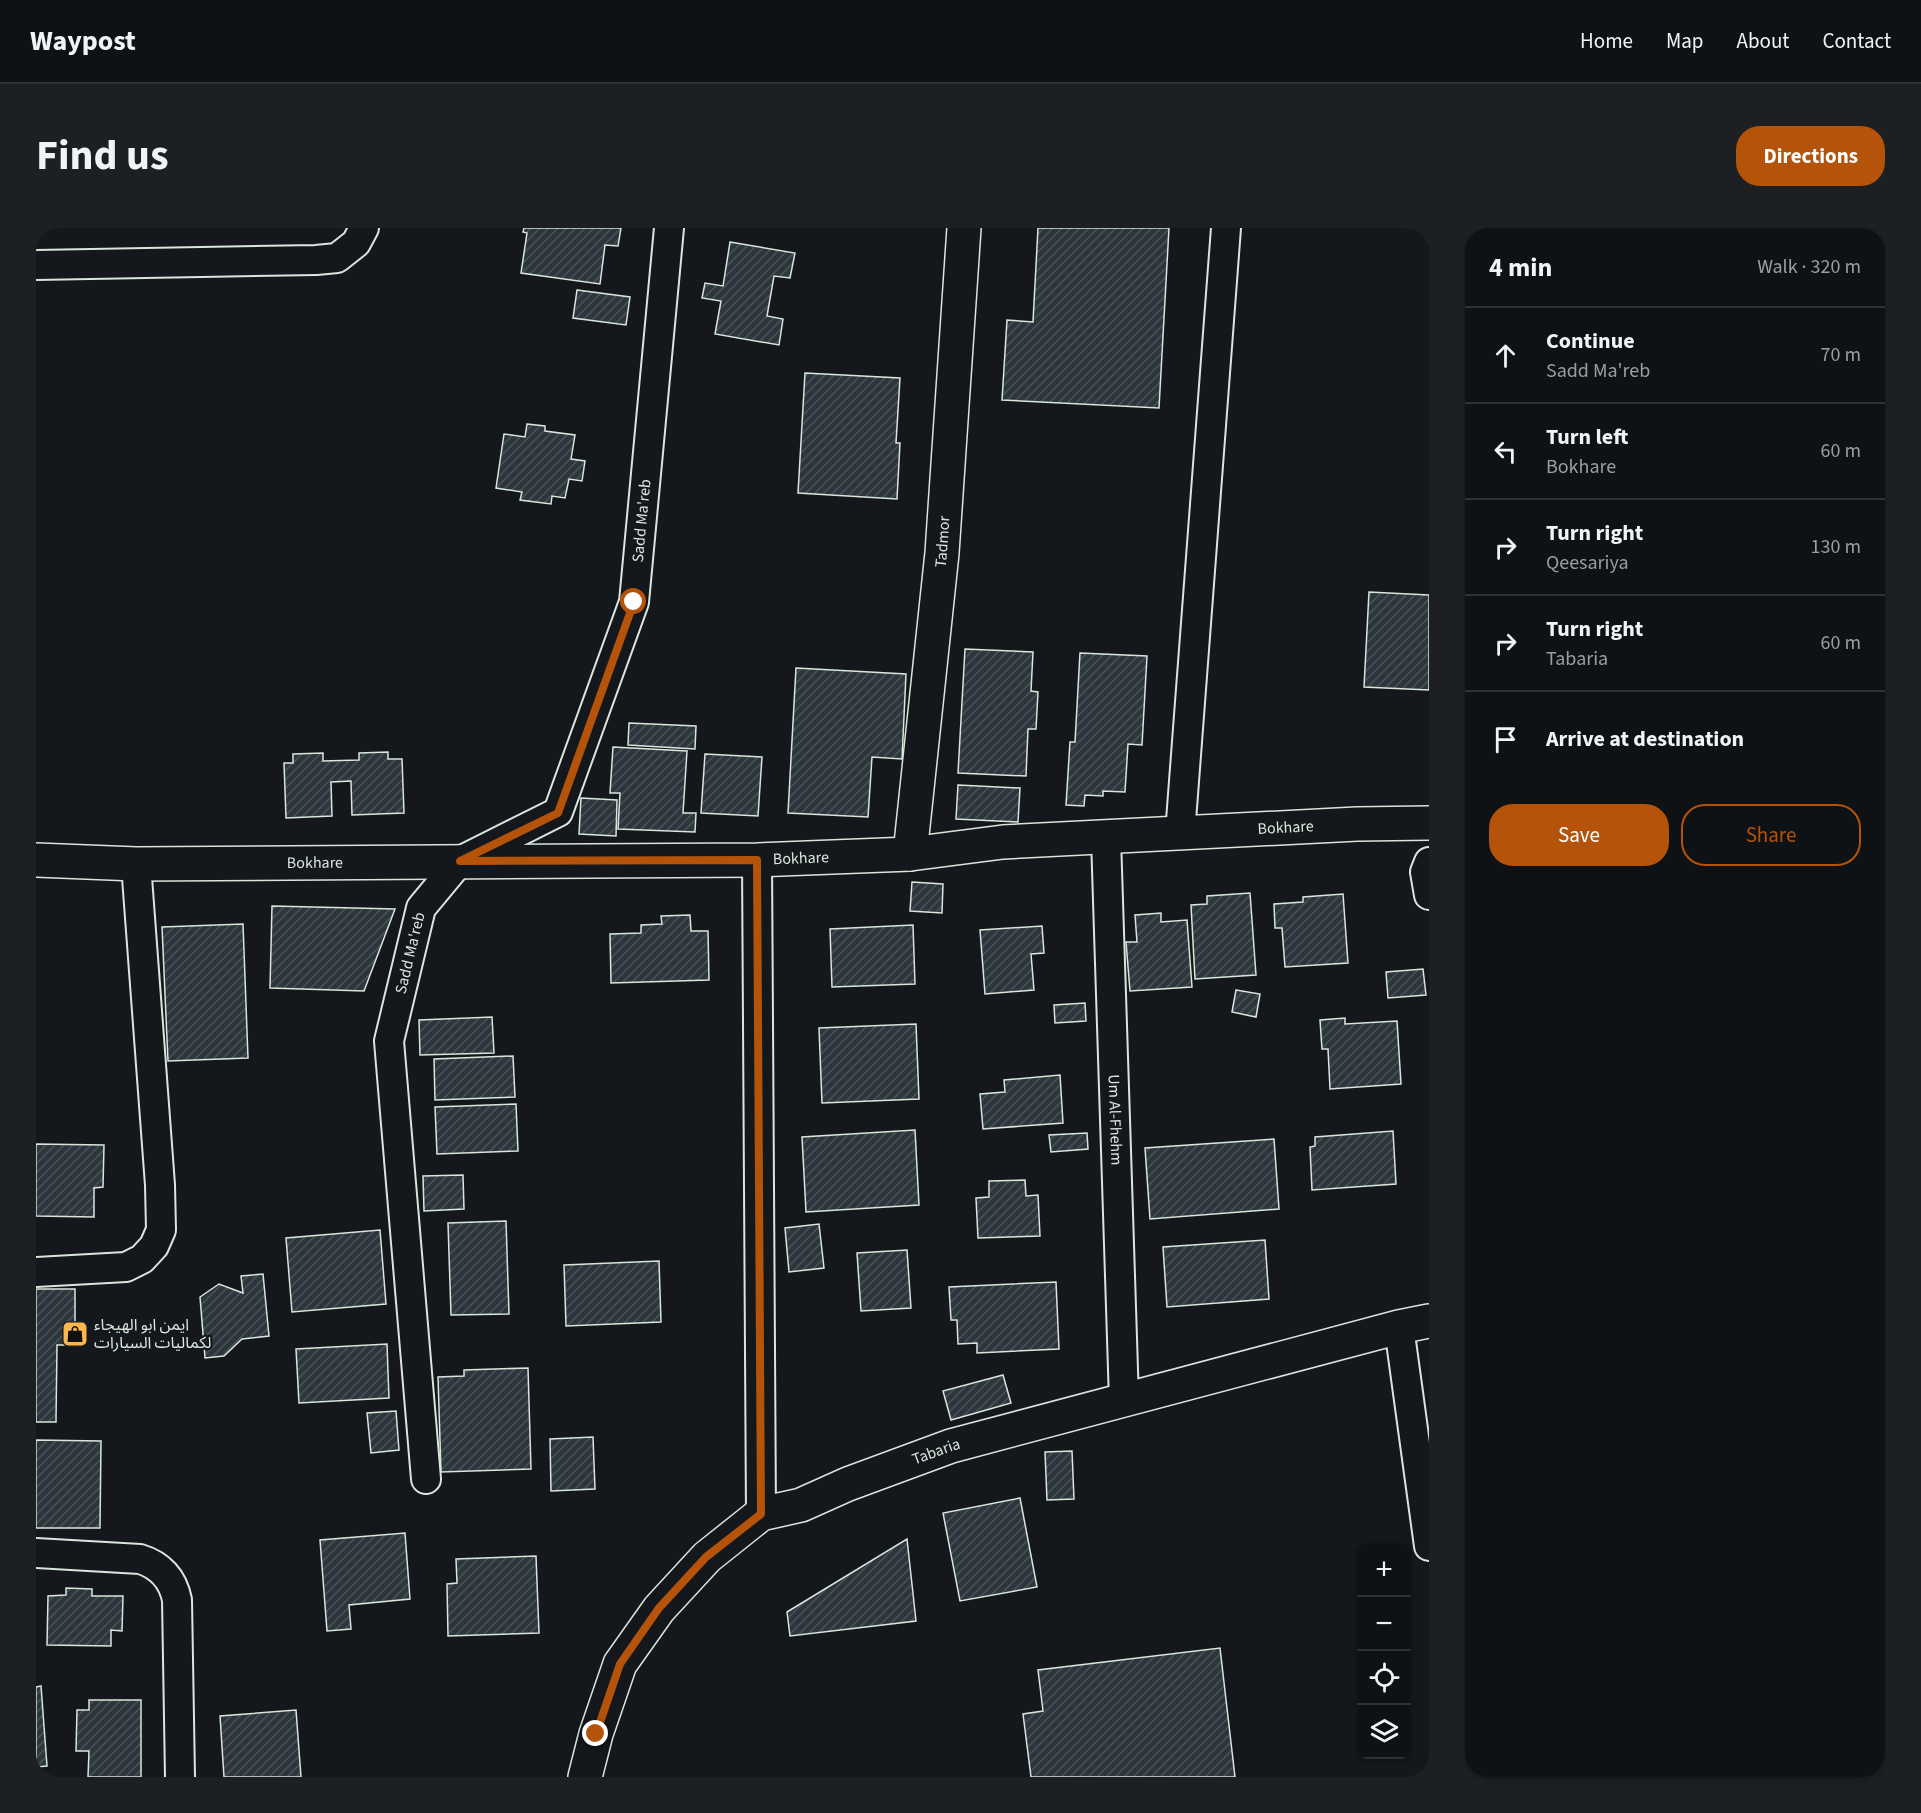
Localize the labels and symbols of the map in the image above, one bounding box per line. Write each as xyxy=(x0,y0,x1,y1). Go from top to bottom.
street label: Sadd Ma'reb xyxy=(627,478,656,563)
street label: Tadmor xyxy=(930,515,956,569)
route start xyxy=(620,588,646,614)
street label: Bokhare xyxy=(1257,815,1314,840)
street label: Bokhare xyxy=(772,846,829,870)
street label: Bokhare xyxy=(287,852,343,874)
street label: Sadd Ma'reb xyxy=(390,910,431,996)
street label: Um Al-Fhehm xyxy=(1103,1074,1127,1166)
place label: ايمن ابو الهيجاء لكماليات السيارات xyxy=(94,1314,211,1354)
shop icon: ايمن ابو الهيجاء لكماليات السيارات xyxy=(60,1319,90,1349)
street label: Tabaria xyxy=(909,1433,963,1470)
route end xyxy=(582,1720,608,1746)

